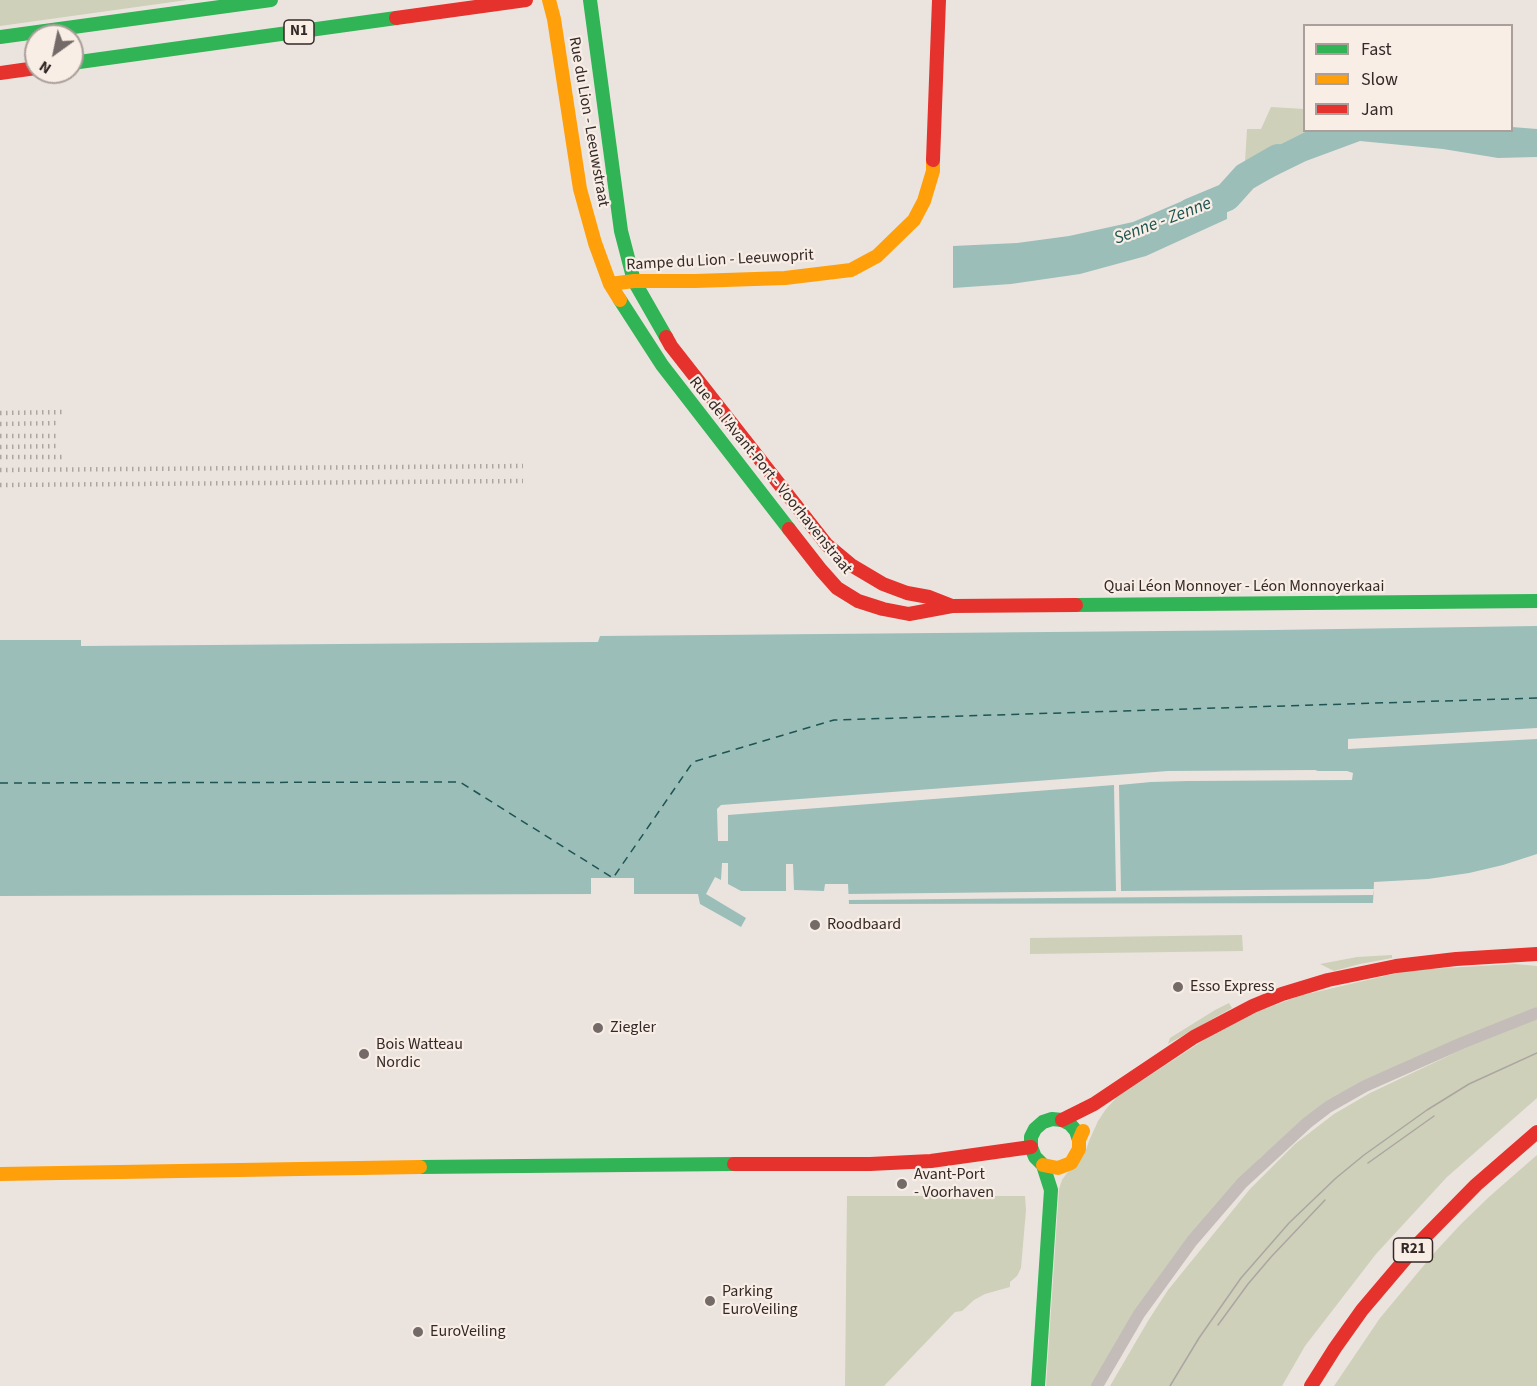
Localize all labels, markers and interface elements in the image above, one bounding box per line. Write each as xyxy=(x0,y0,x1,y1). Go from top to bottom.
road number: N1 xyxy=(284,20,314,44)
north arrow xyxy=(24,24,84,84)
legend xyxy=(1303,24,1513,132)
street label: Rue du Lion - Leeuwstraat xyxy=(564,36,612,208)
text: Fast xyxy=(1361,37,1392,62)
text: N xyxy=(35,55,56,80)
text: Slow xyxy=(1361,67,1398,92)
text: Jam xyxy=(1361,97,1394,122)
water label: Senne - Zenne xyxy=(1111,193,1215,251)
street label: Rampe du Lion - Leeuwoprit xyxy=(626,247,814,275)
street label: Rue de l'Avant-Port - Voorhavenstraat xyxy=(684,373,856,579)
street label: Quai Léon Monnoyer - Léon Monnoyerkaai xyxy=(1104,577,1384,597)
place label: Roodbaard xyxy=(827,915,901,935)
marker: Roodbaard xyxy=(808,918,822,932)
place label: Esso Express xyxy=(1190,977,1274,997)
marker: Esso Express xyxy=(1171,980,1185,994)
place label: Ziegler xyxy=(610,1018,656,1038)
marker: Ziegler xyxy=(591,1021,605,1035)
place label: Bois Watteau Nordic xyxy=(376,1035,463,1073)
marker: Bois Watteau Nordic xyxy=(357,1047,371,1061)
place label: Avant-Port - Voorhaven xyxy=(914,1165,994,1203)
marker: Avant-Port - Voorhaven xyxy=(895,1177,909,1191)
road number: R21 xyxy=(1394,1238,1432,1262)
place label: Parking EuroVeiling xyxy=(722,1282,798,1320)
marker: Parking EuroVeiling xyxy=(703,1294,717,1308)
place label: EuroVeiling xyxy=(430,1322,506,1342)
marker: EuroVeiling xyxy=(411,1325,425,1339)

